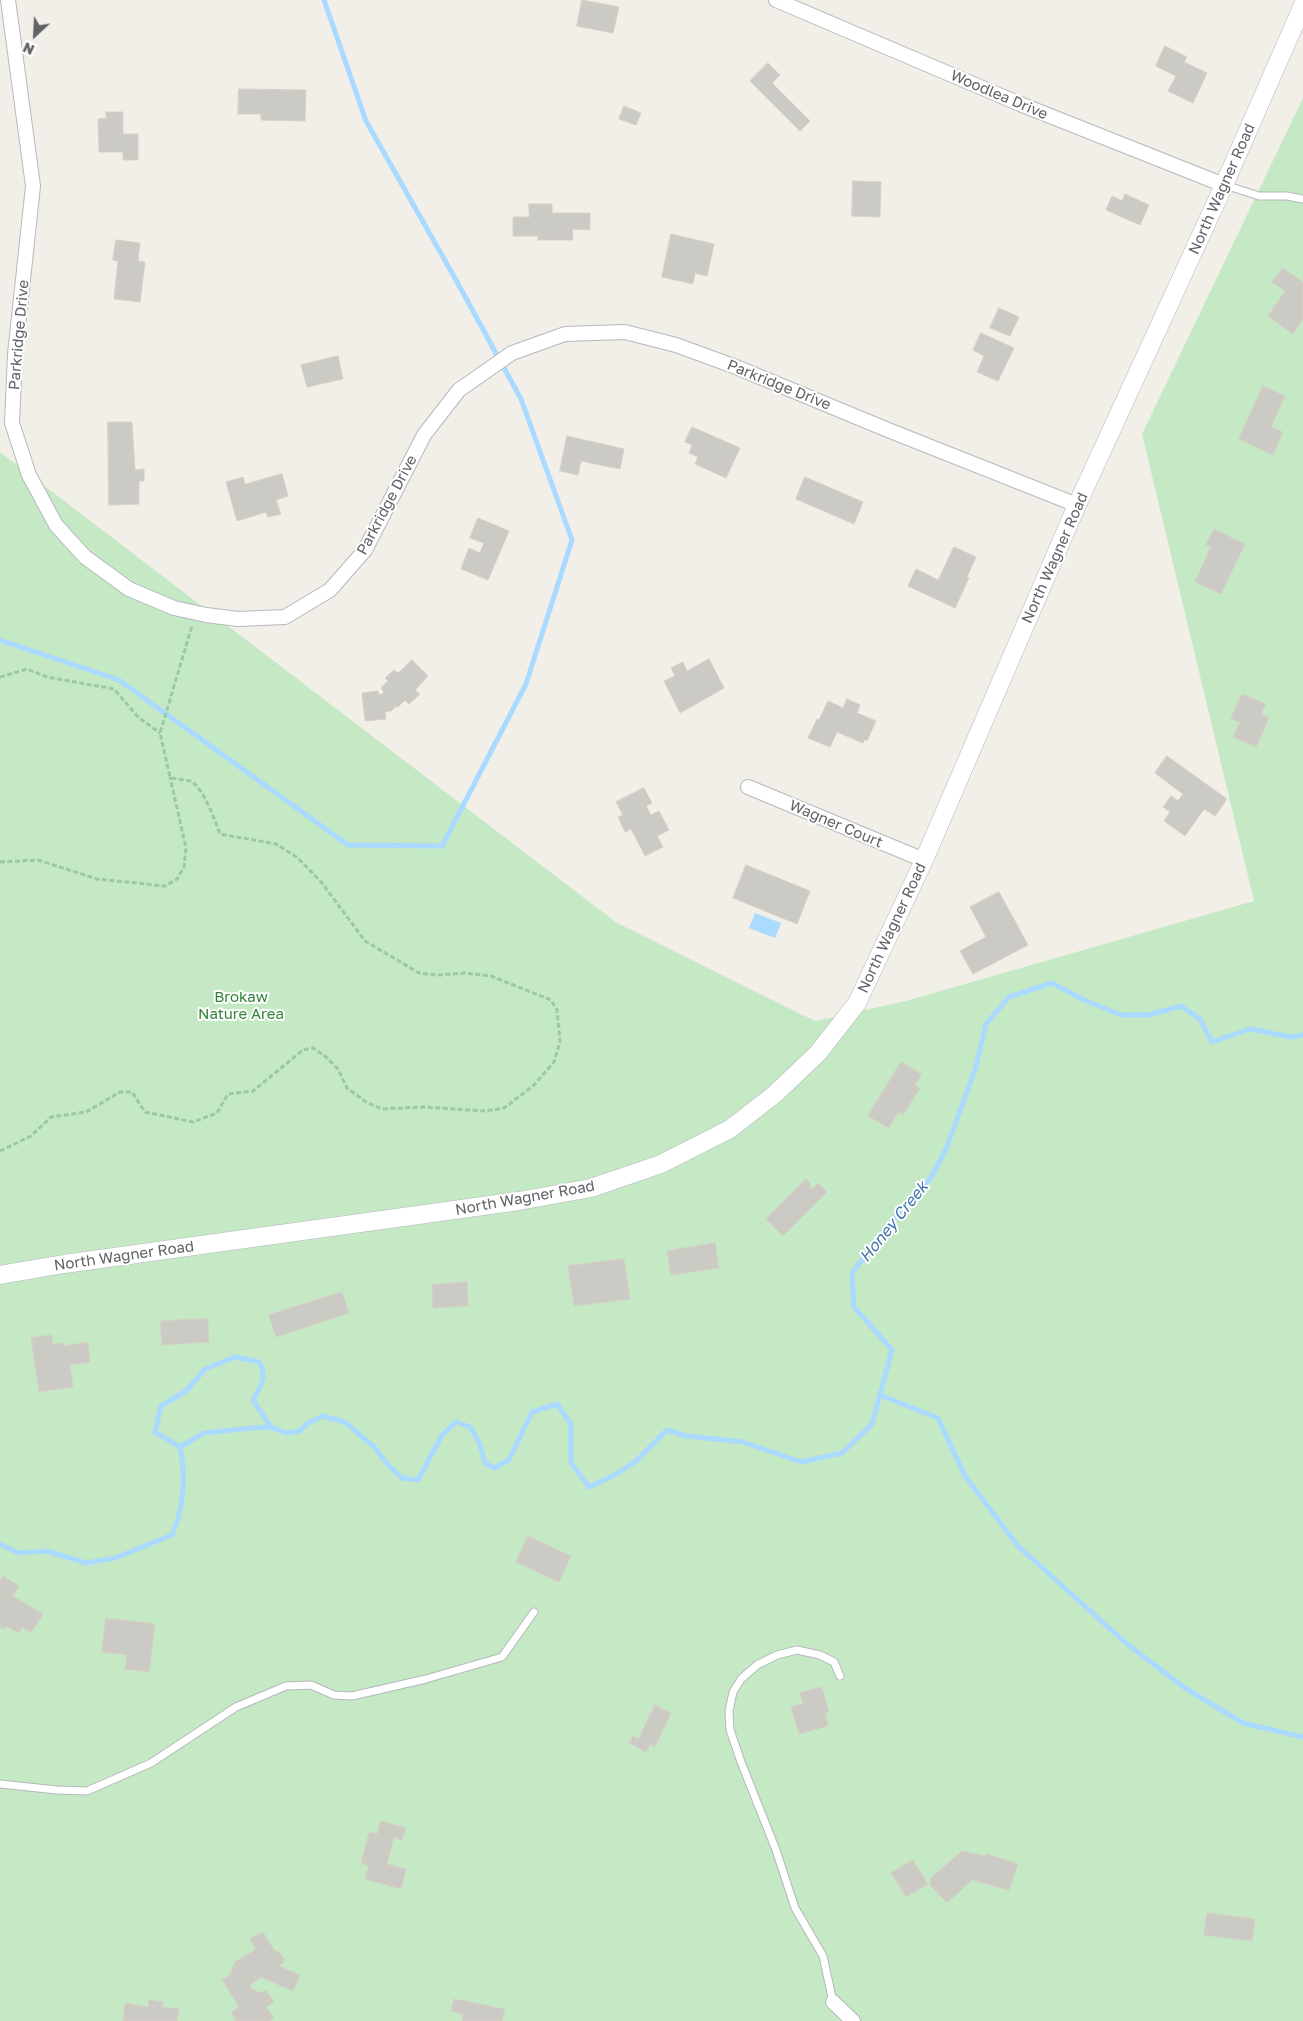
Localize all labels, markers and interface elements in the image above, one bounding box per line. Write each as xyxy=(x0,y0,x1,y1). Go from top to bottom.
north arrow xyxy=(10,10,60,60)
text: N xyxy=(20,39,37,59)
street label: Woodlea Drive xyxy=(948,66,1050,124)
street label: North Wagner Road xyxy=(1185,121,1259,257)
street label: Parkridge Drive xyxy=(5,279,33,391)
street label: Parkridge Drive xyxy=(724,356,834,414)
street label: Parkridge Drive xyxy=(353,452,421,558)
street label: North Wagner Road xyxy=(1018,490,1092,626)
street label: Wagner Court xyxy=(787,796,885,852)
street label: North Wagner Road xyxy=(854,860,930,996)
park label: Brokaw Nature Area xyxy=(198,988,284,1023)
street label: North Wagner Road xyxy=(454,1177,596,1219)
water label: Honey Creek xyxy=(856,1178,932,1266)
street label: North Wagner Road xyxy=(53,1237,195,1275)

